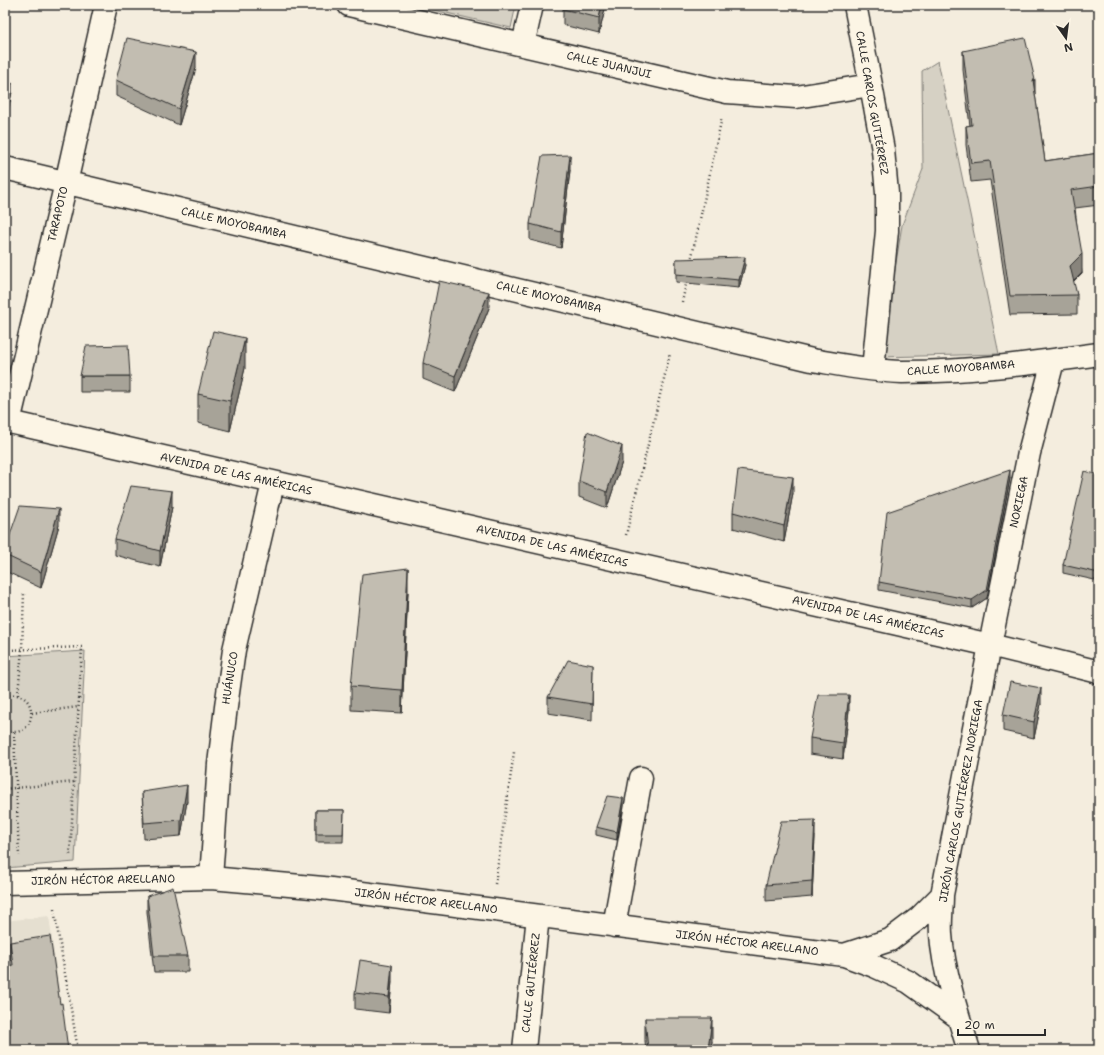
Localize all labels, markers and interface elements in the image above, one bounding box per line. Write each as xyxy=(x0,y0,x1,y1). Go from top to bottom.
north arrow xyxy=(1046,18,1086,58)
street label: CALLE CARLOS GUTIÉRREZ xyxy=(852,30,893,176)
text: N xyxy=(1062,39,1074,56)
street label: CALLE JUANJUI xyxy=(565,48,653,82)
street label: TARAPOTO xyxy=(44,185,72,243)
street label: CALLE MOYOBAMBA xyxy=(180,204,288,242)
street label: CALLE MOYOBAMBA xyxy=(495,278,603,316)
street label: CALLE MOYOBAMBA xyxy=(907,357,1015,379)
street label: AVENIDA DE LAS AMÉRICAS xyxy=(159,448,314,499)
street label: NORIEGA xyxy=(1006,475,1032,529)
street label: AVENIDA DE LAS AMÉRICAS xyxy=(475,520,630,571)
street label: AVENIDA DE LAS AMÉRICAS xyxy=(791,591,946,642)
street label: HUÁNUCO xyxy=(217,650,242,706)
street label: JIRÓN CARLOS GUTIÉRREZ NORIEGA xyxy=(935,698,986,904)
street label: JIRÓN HÉCTOR ARELLANO xyxy=(31,870,175,889)
street label: JIRÓN HÉCTOR ARELLANO xyxy=(354,884,499,917)
street label: JIRÓN HÉCTOR ARELLANO xyxy=(675,926,820,959)
street label: CALLE GUTIÉRREZ xyxy=(517,932,544,1034)
scale bar xyxy=(958,1011,1045,1037)
text: 20 m xyxy=(964,1017,995,1033)

